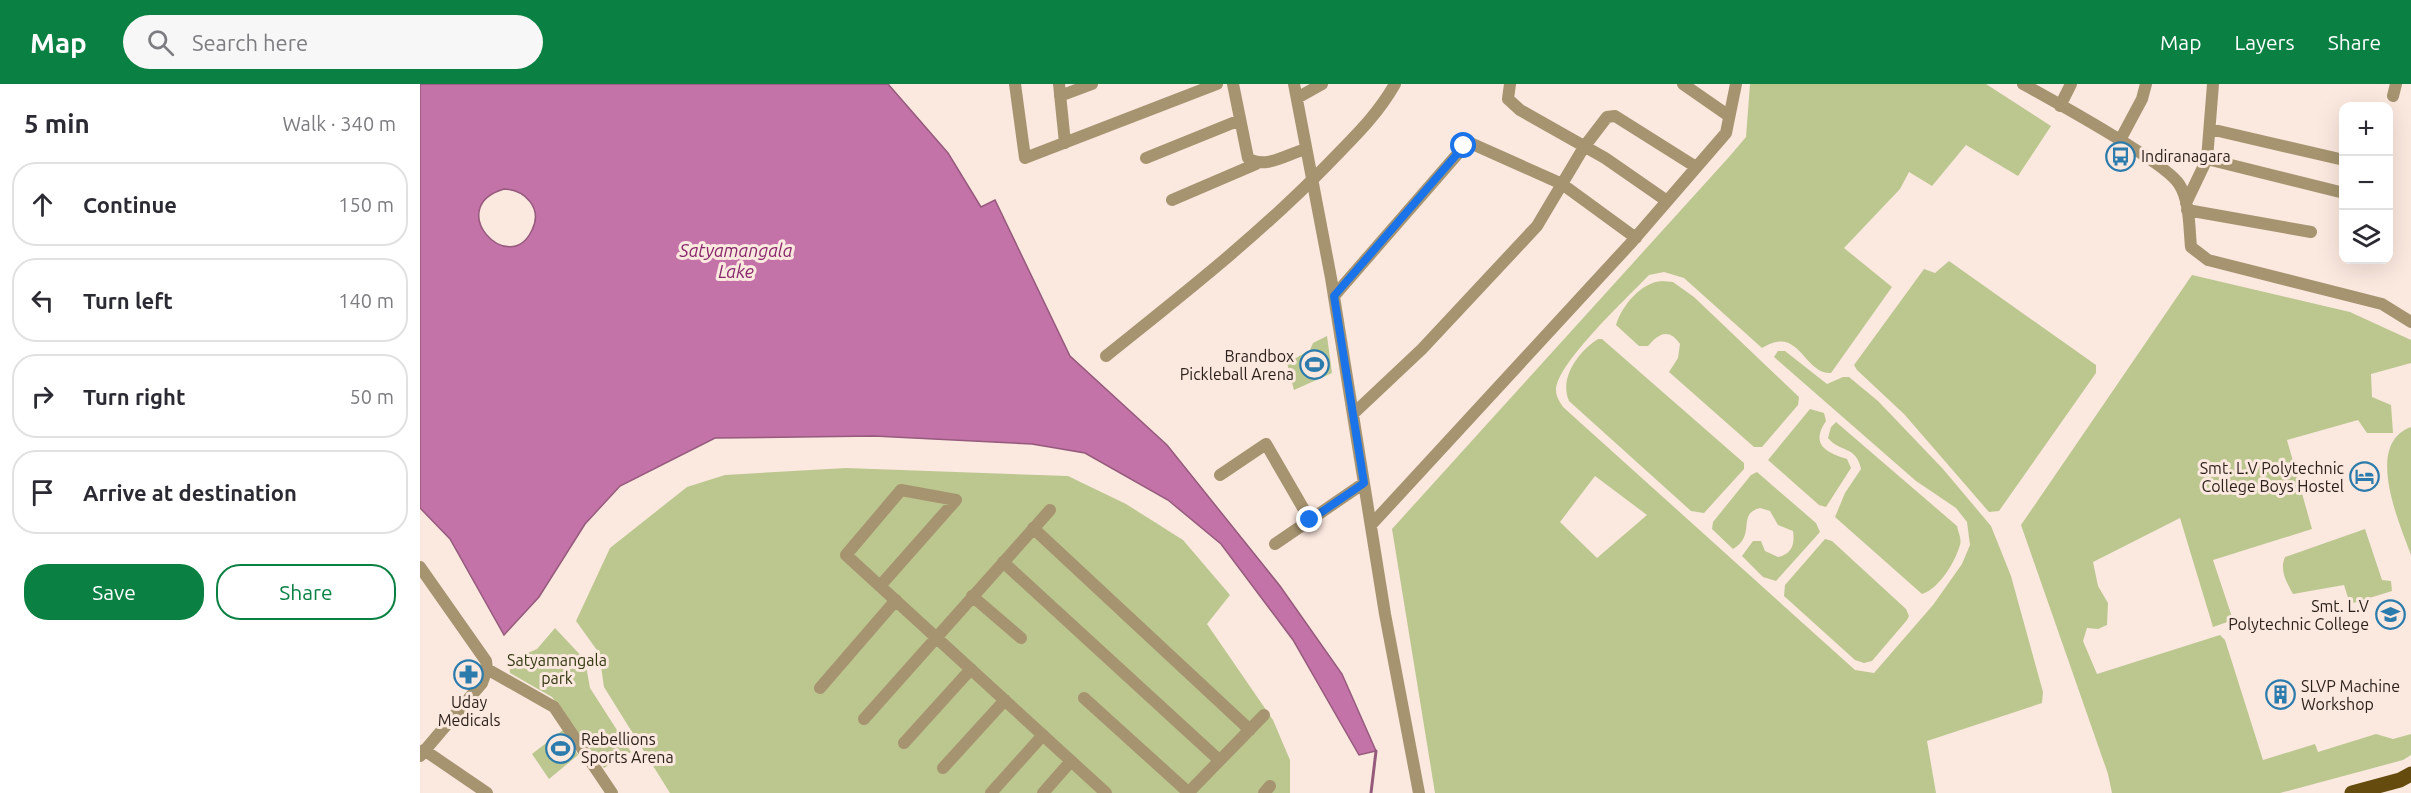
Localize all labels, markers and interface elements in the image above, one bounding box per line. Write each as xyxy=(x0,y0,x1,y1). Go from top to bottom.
search box xyxy=(123,15,543,69)
icon: search xyxy=(144,26,177,59)
text: Map xyxy=(30,27,87,58)
text: Search here xyxy=(192,30,308,55)
text: Map xyxy=(2160,30,2201,54)
text: Layers xyxy=(2234,30,2295,54)
text: Share xyxy=(2328,30,2381,54)
map controls xyxy=(2339,102,2393,264)
button: + xyxy=(2339,102,2393,156)
text: 5 min xyxy=(24,109,90,138)
text: Walk · 340 m xyxy=(283,112,396,135)
route start xyxy=(1450,132,1476,158)
bus stop icon: Indiranagara xyxy=(2104,140,2136,172)
place label: Indiranagara xyxy=(2141,147,2231,165)
button: − xyxy=(2339,156,2393,210)
icon: ahead xyxy=(26,188,59,221)
text: Continue xyxy=(83,192,177,217)
text: 150 m xyxy=(338,193,394,216)
button: layers xyxy=(2339,210,2393,264)
water label: Satyamangala Lake xyxy=(679,240,793,281)
icon: left xyxy=(26,284,59,317)
text: Turn left xyxy=(83,288,173,313)
text: 140 m xyxy=(338,289,394,312)
place label: Brandbox Pickleball Arena xyxy=(1180,347,1294,383)
sports icon: Brandbox Pickleball Arena xyxy=(1299,349,1331,381)
icon: right xyxy=(26,380,59,413)
text: Turn right xyxy=(83,384,185,409)
text: 50 m xyxy=(350,385,394,408)
place label: Smt. L.V Polytechnic College Boys Hostel xyxy=(2200,459,2345,495)
hotel icon: Smt. L.V Polytechnic College Boys Hostel xyxy=(2349,461,2381,493)
icon: arrive xyxy=(26,476,59,509)
text: Arrive at destination xyxy=(83,480,297,505)
route end xyxy=(1296,506,1322,532)
button: Save xyxy=(24,564,204,620)
button: Share xyxy=(216,564,396,620)
place label: Smt. L.V Polytechnic College xyxy=(2228,597,2369,633)
school or university icon: Smt. L.V Polytechnic College xyxy=(2374,599,2406,631)
park label: Satyamangala park xyxy=(507,651,607,687)
pharmacy icon: Uday Medicals xyxy=(453,658,485,690)
place label: SLVP Machine Workshop xyxy=(2301,677,2400,713)
building icon: SLVP Machine Workshop xyxy=(2264,679,2296,711)
place label: Uday Medicals xyxy=(438,693,500,729)
place label: Rebellions Sports Arena xyxy=(581,730,674,766)
sports icon: Rebellions Sports Arena xyxy=(544,732,576,764)

